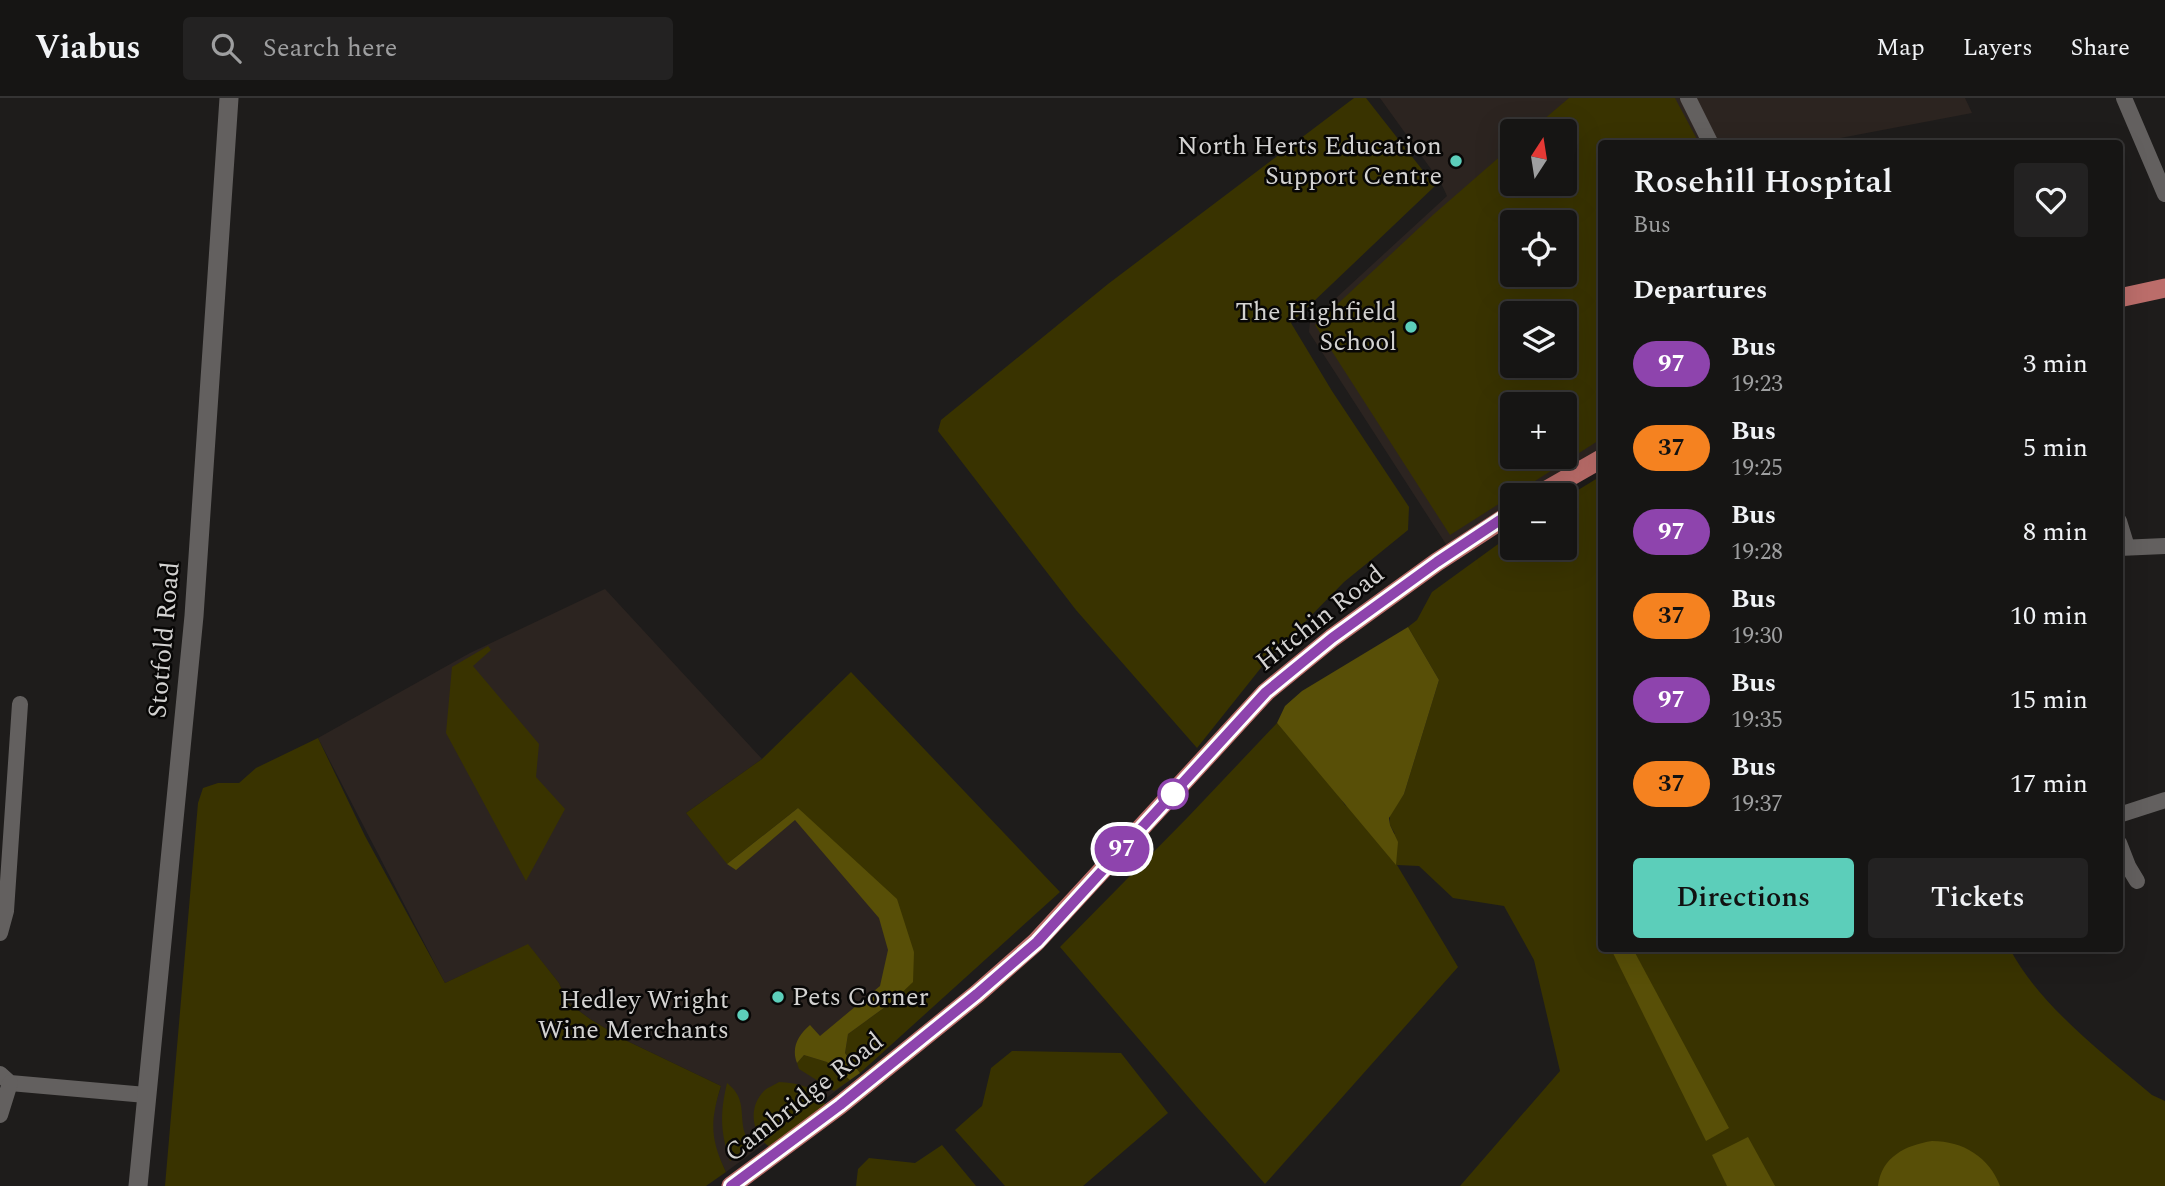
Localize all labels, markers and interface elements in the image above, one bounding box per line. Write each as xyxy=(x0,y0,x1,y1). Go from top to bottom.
search box xyxy=(183,17,673,80)
text: Viabus xyxy=(35,23,141,73)
text: Search here xyxy=(263,28,397,68)
icon: search xyxy=(207,29,245,67)
text: Map xyxy=(1876,30,1925,66)
text: Layers xyxy=(1963,30,2033,66)
text: Share xyxy=(2071,30,2130,66)
north arrow xyxy=(1500,119,1577,196)
map controls xyxy=(1500,119,1577,560)
place label: North Herts Education Support Centre xyxy=(1177,126,1442,196)
marker: North Herts Education Support Centre xyxy=(1448,153,1464,169)
text: Rosehill Hospital xyxy=(1633,157,1892,207)
button: heart xyxy=(2014,163,2088,237)
text: Bus xyxy=(1633,208,1671,243)
button: locate xyxy=(1500,210,1577,287)
text: Departures xyxy=(1633,270,1767,310)
place label: The Highfield School xyxy=(1235,292,1397,362)
button: layers xyxy=(1500,301,1577,378)
marker: The Highfield School xyxy=(1403,319,1419,335)
text: Bus xyxy=(1731,327,1776,367)
text: 3 min xyxy=(2023,344,2088,384)
text: 97 xyxy=(1658,346,1685,382)
text: 19:23 xyxy=(1731,367,1783,402)
button: + xyxy=(1500,392,1577,469)
text: Bus xyxy=(1731,411,1776,451)
text: 5 min xyxy=(2023,428,2088,468)
text: 37 xyxy=(1658,430,1685,466)
text: 19:25 xyxy=(1731,451,1783,486)
button: − xyxy=(1500,483,1577,560)
text: Bus xyxy=(1731,495,1776,535)
text: 8 min xyxy=(2023,512,2088,552)
text: 97 xyxy=(1658,514,1685,550)
text: 19:28 xyxy=(1731,535,1783,570)
street label: Hitchin Road xyxy=(1247,555,1393,681)
street label: Stotfold Road xyxy=(137,560,191,720)
text: Bus xyxy=(1731,579,1776,619)
text: 10 min xyxy=(2010,596,2088,636)
text: 37 xyxy=(1658,598,1685,634)
text: 19:30 xyxy=(1731,619,1783,654)
text: Bus xyxy=(1731,663,1776,703)
text: 15 min xyxy=(2010,680,2088,720)
text: 97 xyxy=(1658,682,1685,718)
text: 19:35 xyxy=(1731,703,1783,738)
text: Bus xyxy=(1731,747,1776,787)
text: 17 min xyxy=(2010,764,2088,804)
text: 37 xyxy=(1658,766,1685,802)
unlabelled marker xyxy=(1158,779,1188,809)
text: 19:37 xyxy=(1731,787,1783,822)
line badge: 97 xyxy=(1090,826,1154,872)
text: 97 xyxy=(1109,831,1135,867)
button: Directions xyxy=(1633,858,1854,938)
button: Tickets xyxy=(1868,858,2088,938)
place label: Pets Corner xyxy=(792,977,929,1017)
place label: Hedley Wright Wine Merchants xyxy=(538,980,729,1050)
marker: Pets Corner xyxy=(770,989,786,1005)
marker: Hedley Wright Wine Merchants xyxy=(735,1007,751,1023)
street label: Cambridge Road xyxy=(716,1022,892,1172)

